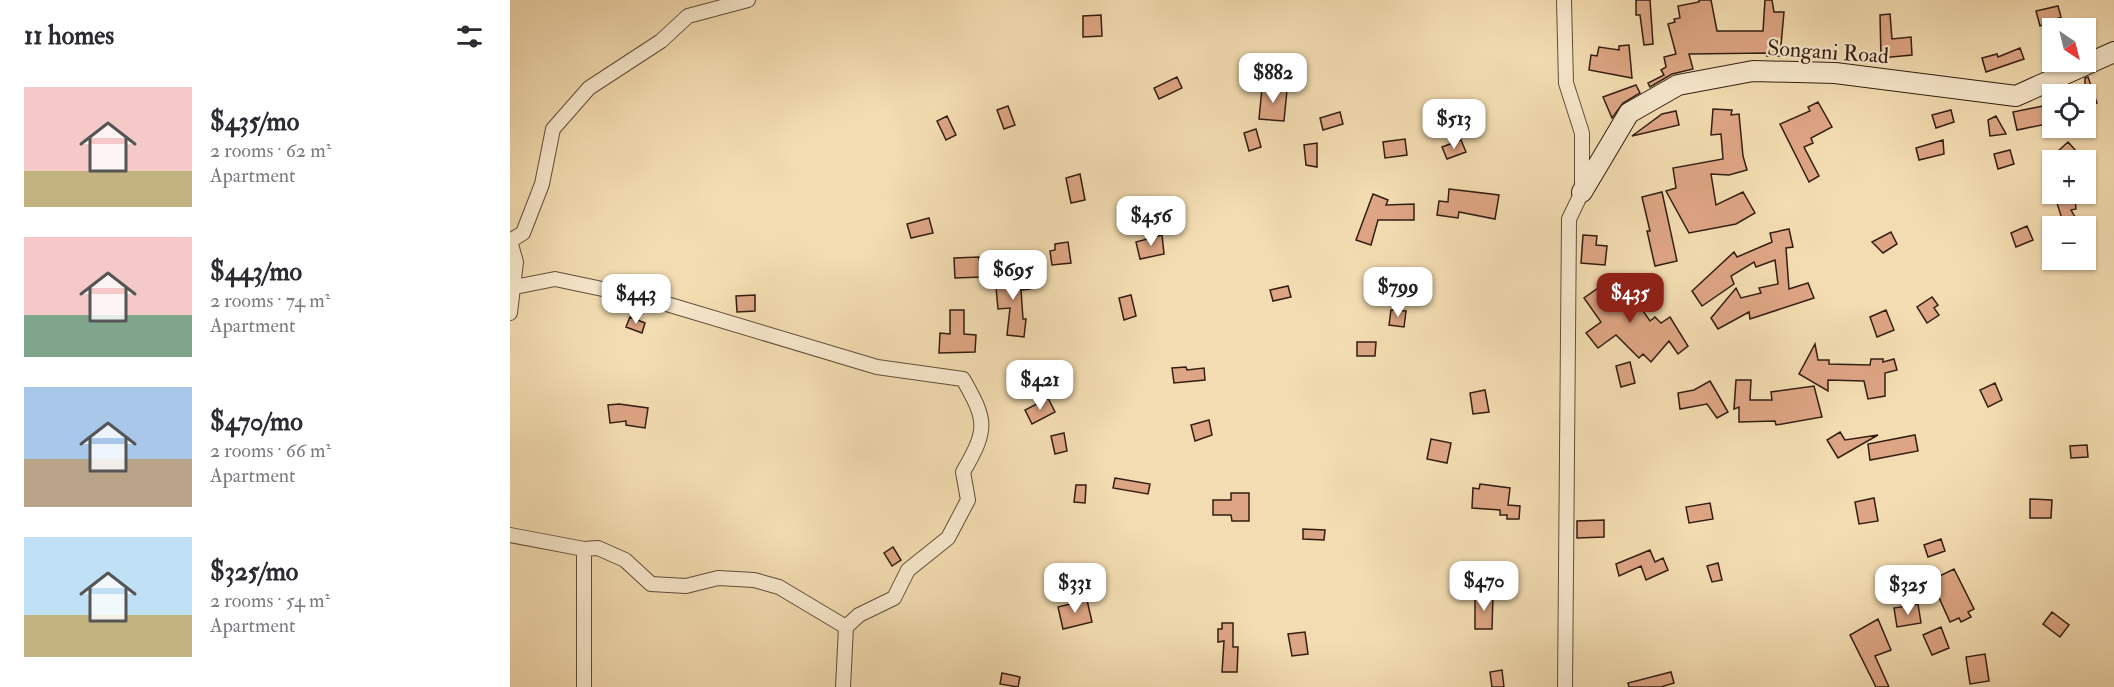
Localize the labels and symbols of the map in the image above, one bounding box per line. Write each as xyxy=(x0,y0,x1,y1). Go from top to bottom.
north arrow xyxy=(2042,18,2096,72)
street label: Songani Road xyxy=(1766,34,1890,70)
pin: $882 xyxy=(1237,53,1309,104)
pin: $513 xyxy=(1418,99,1490,150)
pin: $456 xyxy=(1115,196,1187,247)
pin: $695 xyxy=(977,250,1049,301)
pin: $799 xyxy=(1362,267,1434,318)
pin: $435 xyxy=(1594,273,1666,324)
pin: $443 xyxy=(600,274,672,325)
pin: $421 xyxy=(1004,360,1076,411)
pin: $470 xyxy=(1448,561,1520,612)
pin: $331 xyxy=(1039,563,1111,614)
pin: $325 xyxy=(1872,565,1944,616)

